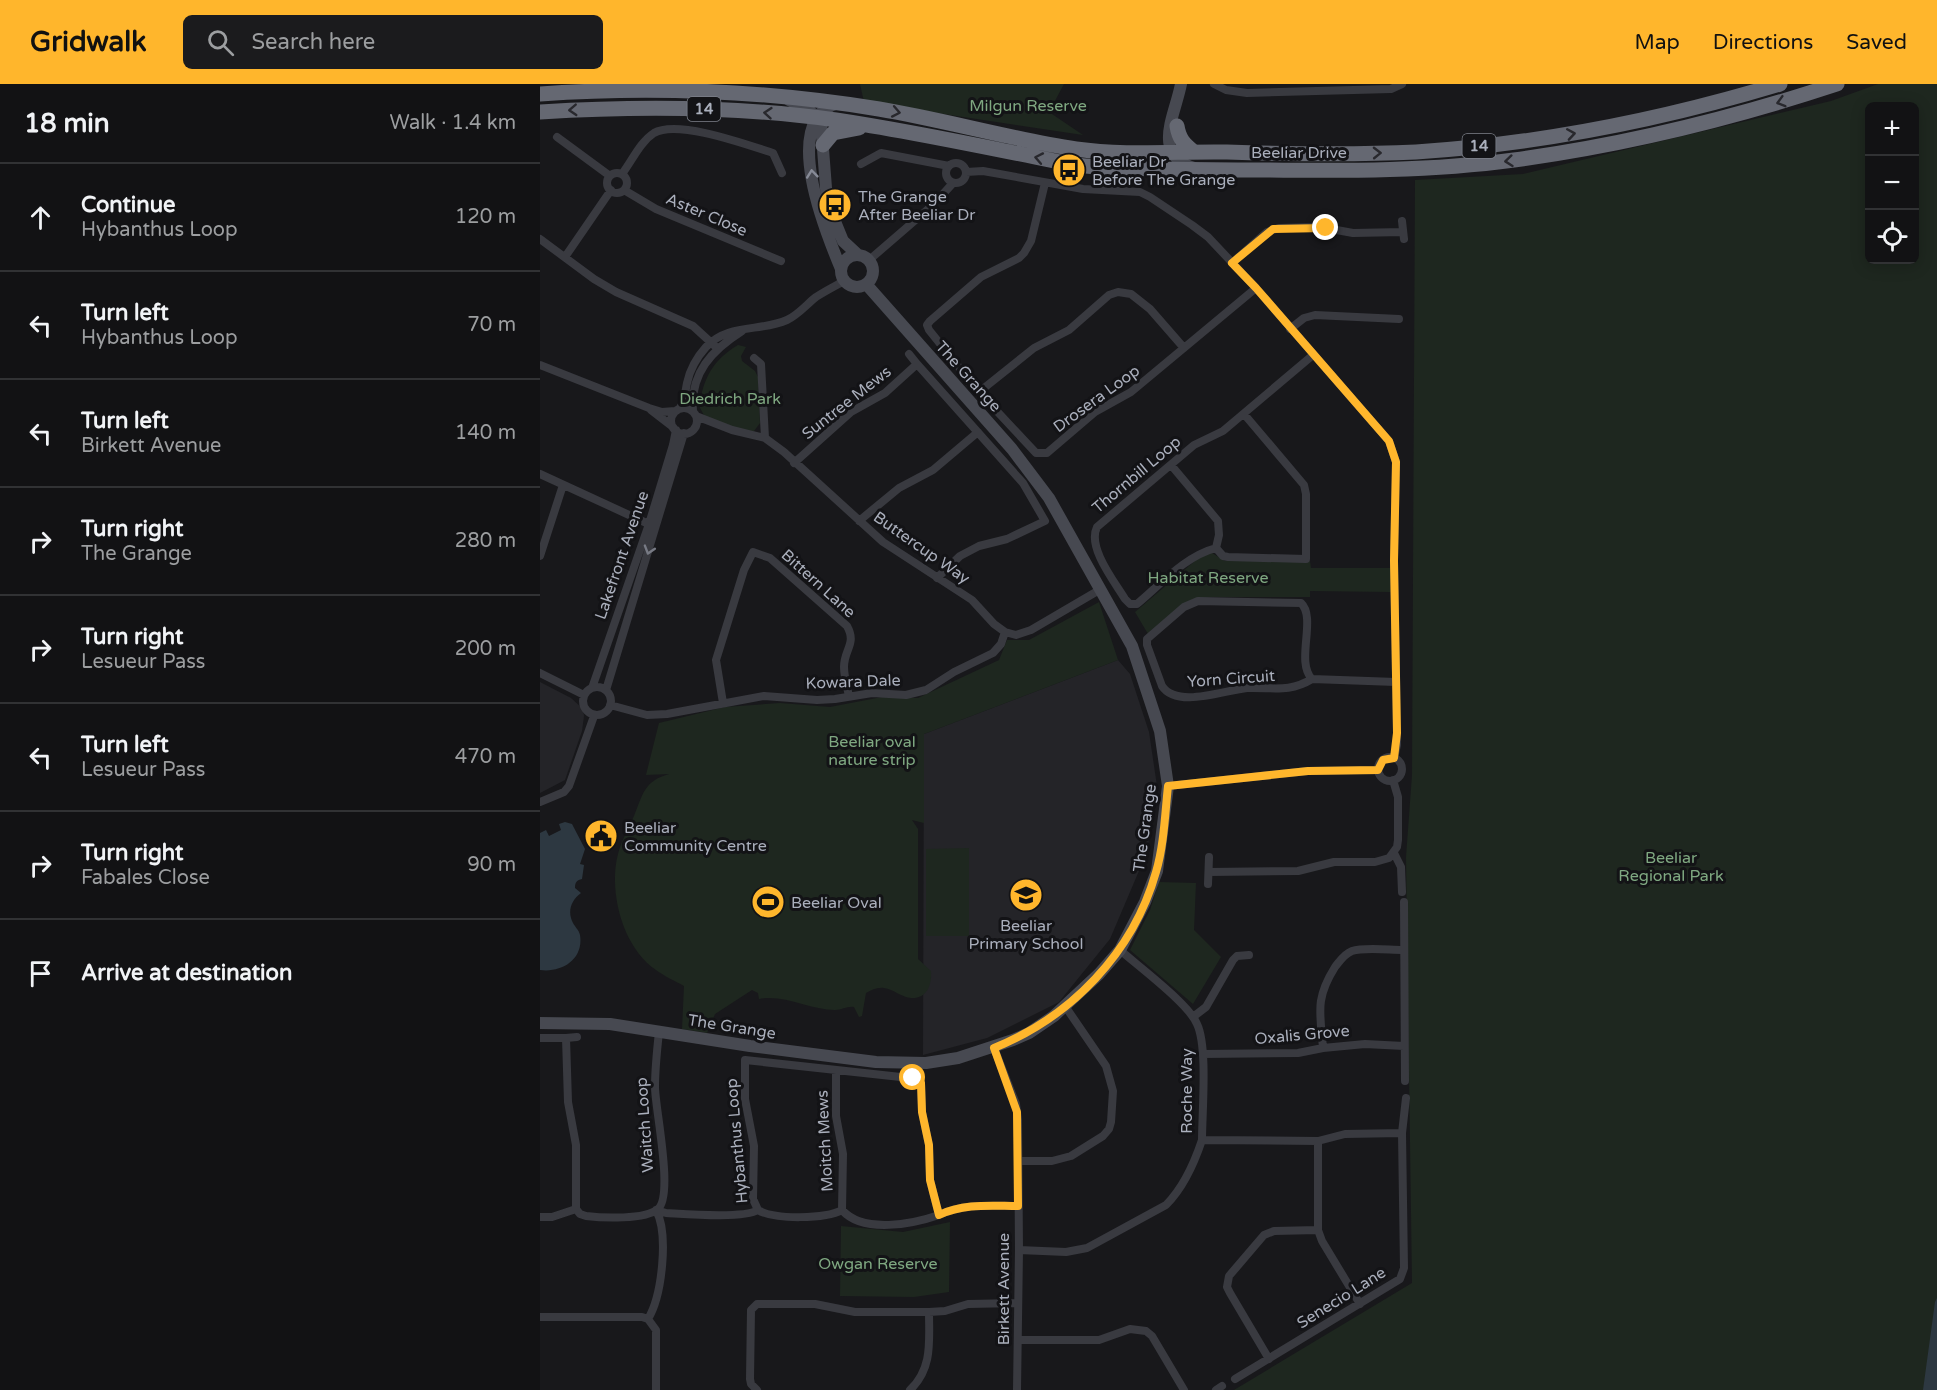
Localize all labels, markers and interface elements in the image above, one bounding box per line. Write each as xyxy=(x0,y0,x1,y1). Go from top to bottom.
search box xyxy=(183,15,603,69)
text: Gridwalk xyxy=(30,25,147,59)
icon: search xyxy=(204,26,237,59)
text: Search here xyxy=(252,29,375,55)
text: Map xyxy=(1634,30,1680,55)
text: Directions xyxy=(1713,30,1813,55)
text: Saved xyxy=(1846,30,1907,55)
one-way arrow xyxy=(1776,95,1787,107)
park label: Milgun Reserve xyxy=(969,96,1087,116)
road number: 14 xyxy=(688,97,720,121)
map controls xyxy=(1865,102,1919,264)
button: + xyxy=(1865,102,1919,156)
one-way arrow xyxy=(568,104,577,117)
one-way arrow xyxy=(890,105,900,118)
one-way arrow xyxy=(763,107,772,120)
text: 18 min xyxy=(24,108,110,139)
text: Walk · 1.4 km xyxy=(389,111,516,135)
one-way arrow xyxy=(1566,128,1576,140)
road number: 14 xyxy=(1462,134,1496,158)
street label: Beeliar Drive xyxy=(1251,143,1347,163)
one-way arrow xyxy=(1373,147,1382,159)
one-way arrow xyxy=(1034,152,1044,165)
bus stop icon: Beeliar Dr Before The Grange xyxy=(1051,152,1087,188)
place label: Beeliar Dr Before The Grange xyxy=(1092,152,1235,190)
one-way arrow xyxy=(1504,154,1513,166)
button: − xyxy=(1865,156,1919,210)
one-way arrow xyxy=(806,169,818,178)
bus stop icon: The Grange After Beeliar Dr xyxy=(817,187,853,223)
place label: The Grange After Beeliar Dr xyxy=(858,187,976,225)
street label: Aster Close xyxy=(663,189,750,241)
text: Continue xyxy=(81,192,176,218)
icon: ahead xyxy=(24,201,57,234)
text: 120 m xyxy=(455,205,516,229)
button: locate xyxy=(1865,210,1919,264)
route end xyxy=(1312,214,1338,240)
text: Hybanthus Loop xyxy=(81,218,238,242)
text: Turn left xyxy=(81,300,169,326)
icon: left xyxy=(24,309,57,342)
text: 70 m xyxy=(467,313,516,337)
text: Hybanthus Loop xyxy=(81,326,238,350)
street label: The Grange xyxy=(931,337,1005,416)
street label: Drosera Loop xyxy=(1049,361,1144,437)
street label: Suntree Mews xyxy=(798,362,895,444)
park label: Diedrich Park xyxy=(679,389,781,409)
text: Turn left xyxy=(81,408,169,434)
icon: left xyxy=(24,417,57,450)
text: 140 m xyxy=(455,421,516,445)
street label: Thornbill Loop xyxy=(1088,432,1185,518)
text: Birkett Avenue xyxy=(81,434,221,458)
street label: Lakefront Avenue xyxy=(591,488,653,622)
street label: Buttercup Way xyxy=(869,507,974,589)
text: Turn right xyxy=(81,516,183,542)
icon: right xyxy=(24,525,57,558)
text: 280 m xyxy=(455,529,516,553)
text: The Grange xyxy=(81,542,192,566)
one-way arrow xyxy=(644,544,656,555)
street label: Bittern Lane xyxy=(777,545,860,622)
park label: Habitat Reserve xyxy=(1147,568,1269,588)
text: Turn right xyxy=(81,624,183,650)
icon: right xyxy=(24,633,57,666)
text: 200 m xyxy=(455,637,516,661)
text: Lesueur Pass xyxy=(81,650,205,674)
street label: Yorn Circuit xyxy=(1186,666,1276,692)
street label: Kowara Dale xyxy=(805,670,901,694)
text: Turn left xyxy=(81,732,169,758)
park label: Beeliar oval nature strip xyxy=(828,732,916,770)
icon: left xyxy=(24,741,57,774)
text: 470 m xyxy=(455,745,516,769)
text: Lesueur Pass xyxy=(81,758,205,782)
street label: The Grange xyxy=(1129,783,1161,873)
public building icon: Beeliar Community Centre xyxy=(583,818,619,854)
place label: Beeliar Community Centre xyxy=(624,818,767,856)
text: Turn right xyxy=(81,840,183,866)
park label: Beeliar Regional Park xyxy=(1618,848,1724,886)
icon: right xyxy=(24,849,57,882)
text: 90 m xyxy=(467,853,516,877)
text: Fabales Close xyxy=(81,866,210,890)
school or university icon: Beeliar Primary School xyxy=(1008,877,1044,913)
sports icon: Beeliar Oval xyxy=(750,884,786,920)
place label: Beeliar Oval xyxy=(791,893,882,913)
place label: Beeliar Primary School xyxy=(969,916,1083,954)
icon: arrive xyxy=(24,957,57,990)
text: Arrive at destination xyxy=(81,960,292,986)
street label: The Grange xyxy=(686,1010,777,1044)
street label: Oxalis Grove xyxy=(1254,1021,1350,1049)
street label: Roche Way xyxy=(1177,1048,1197,1134)
route start xyxy=(899,1064,925,1090)
street label: Waitch Loop xyxy=(632,1076,658,1173)
street label: Hybanthus Loop xyxy=(722,1078,752,1204)
street label: Moitch Mews xyxy=(812,1090,838,1192)
street label: Birkett Avenue xyxy=(994,1233,1014,1345)
park label: Owgan Reserve xyxy=(818,1254,938,1274)
street label: Senecio Lane xyxy=(1293,1263,1390,1333)

